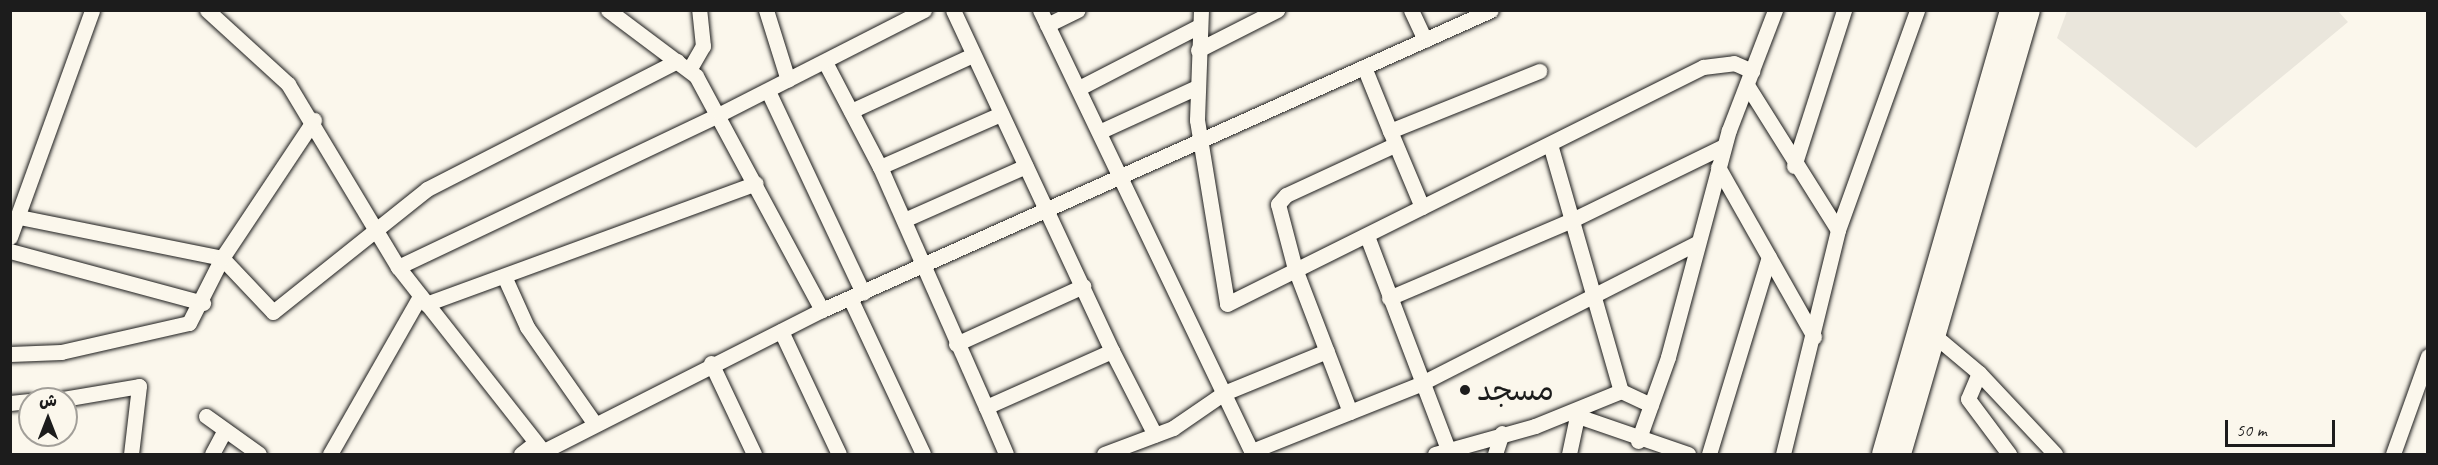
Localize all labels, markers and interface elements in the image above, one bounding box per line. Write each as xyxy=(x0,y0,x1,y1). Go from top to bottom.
place label: مسجد xyxy=(1477,372,1554,408)
marker: مسجد xyxy=(1458,383,1472,397)
north arrow xyxy=(18,387,78,447)
text: ش xyxy=(39,391,57,411)
scale bar xyxy=(2228,408,2338,446)
text: 50 m xyxy=(2236,419,2267,441)

